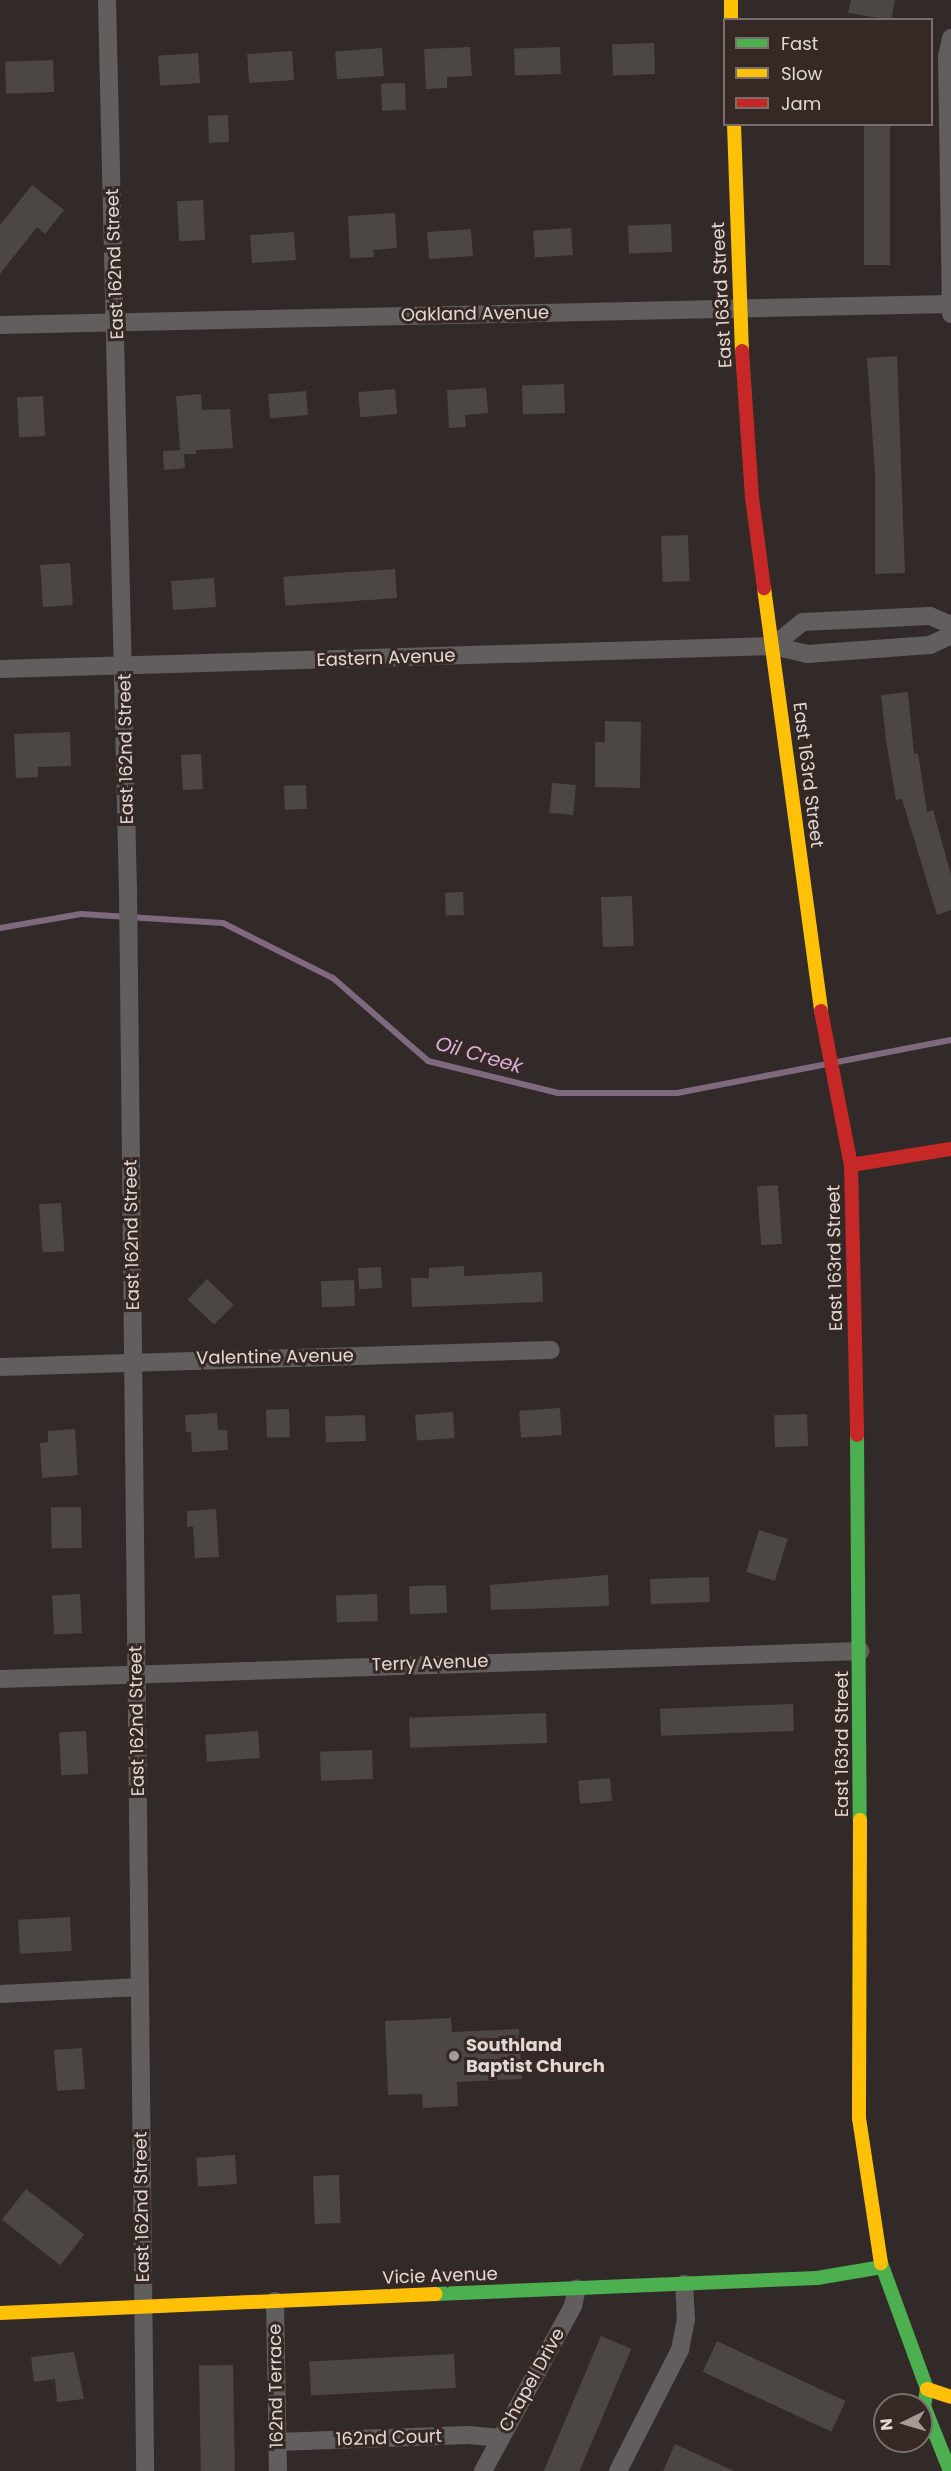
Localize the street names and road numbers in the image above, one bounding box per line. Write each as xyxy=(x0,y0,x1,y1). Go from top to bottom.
street label: East 162nd Street xyxy=(102,188,128,340)
street label: East 163rd Street xyxy=(707,221,737,369)
street label: Oakland Avenue xyxy=(401,302,549,326)
street label: Eastern Avenue xyxy=(316,645,456,671)
street label: East 162nd Street xyxy=(114,673,138,825)
street label: East 163rd Street xyxy=(788,701,828,849)
street label: East 162nd Street xyxy=(120,1159,144,1311)
street label: East 163rd Street xyxy=(823,1185,847,1331)
street label: Valentine Avenue xyxy=(196,1345,354,1369)
street label: East 162nd Street xyxy=(125,1645,149,1797)
street label: Terry Avenue xyxy=(371,1650,489,1676)
street label: East 163rd Street xyxy=(831,1671,853,1817)
street label: East 162nd Street xyxy=(130,2131,154,2283)
street label: Vicie Avenue xyxy=(382,2263,498,2289)
street label: 162nd Terrace xyxy=(264,2324,288,2448)
street label: Chapel Drive xyxy=(495,2324,569,2436)
street label: 162nd Court xyxy=(336,2425,442,2451)

